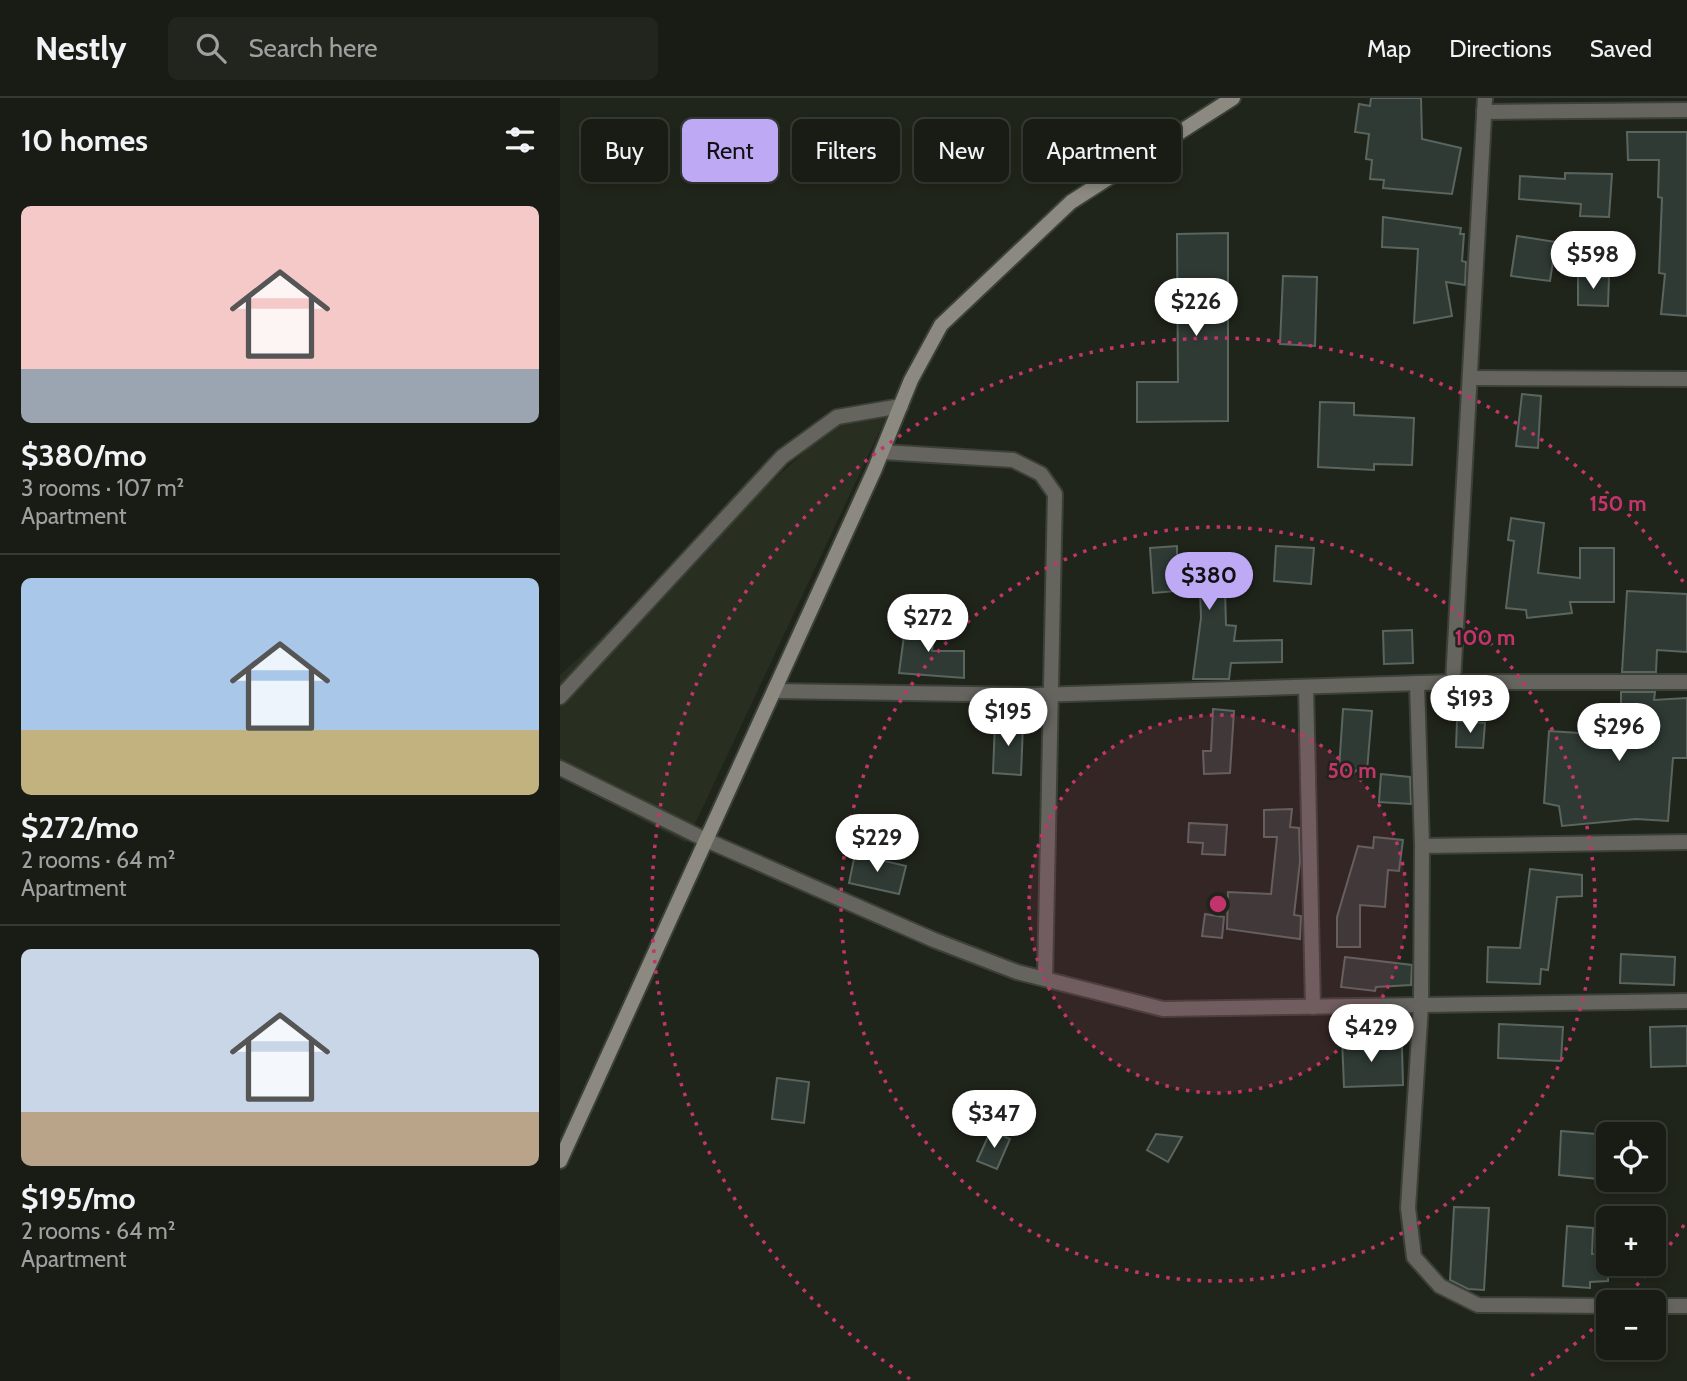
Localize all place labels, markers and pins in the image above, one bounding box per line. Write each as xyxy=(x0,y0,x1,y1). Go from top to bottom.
pin: $598 xyxy=(1552,232,1634,291)
pin: $226 xyxy=(1155,278,1237,338)
pin: $380 xyxy=(1168,552,1250,612)
pin: $272 xyxy=(887,594,969,654)
pin: $193 xyxy=(1429,676,1511,735)
pin: $195 xyxy=(967,688,1049,748)
pin: $296 xyxy=(1578,704,1660,763)
pin: $229 xyxy=(836,814,918,874)
centre of rings xyxy=(1206,892,1230,916)
pin: $429 xyxy=(1330,1004,1412,1064)
pin: $347 xyxy=(953,1090,1035,1150)

